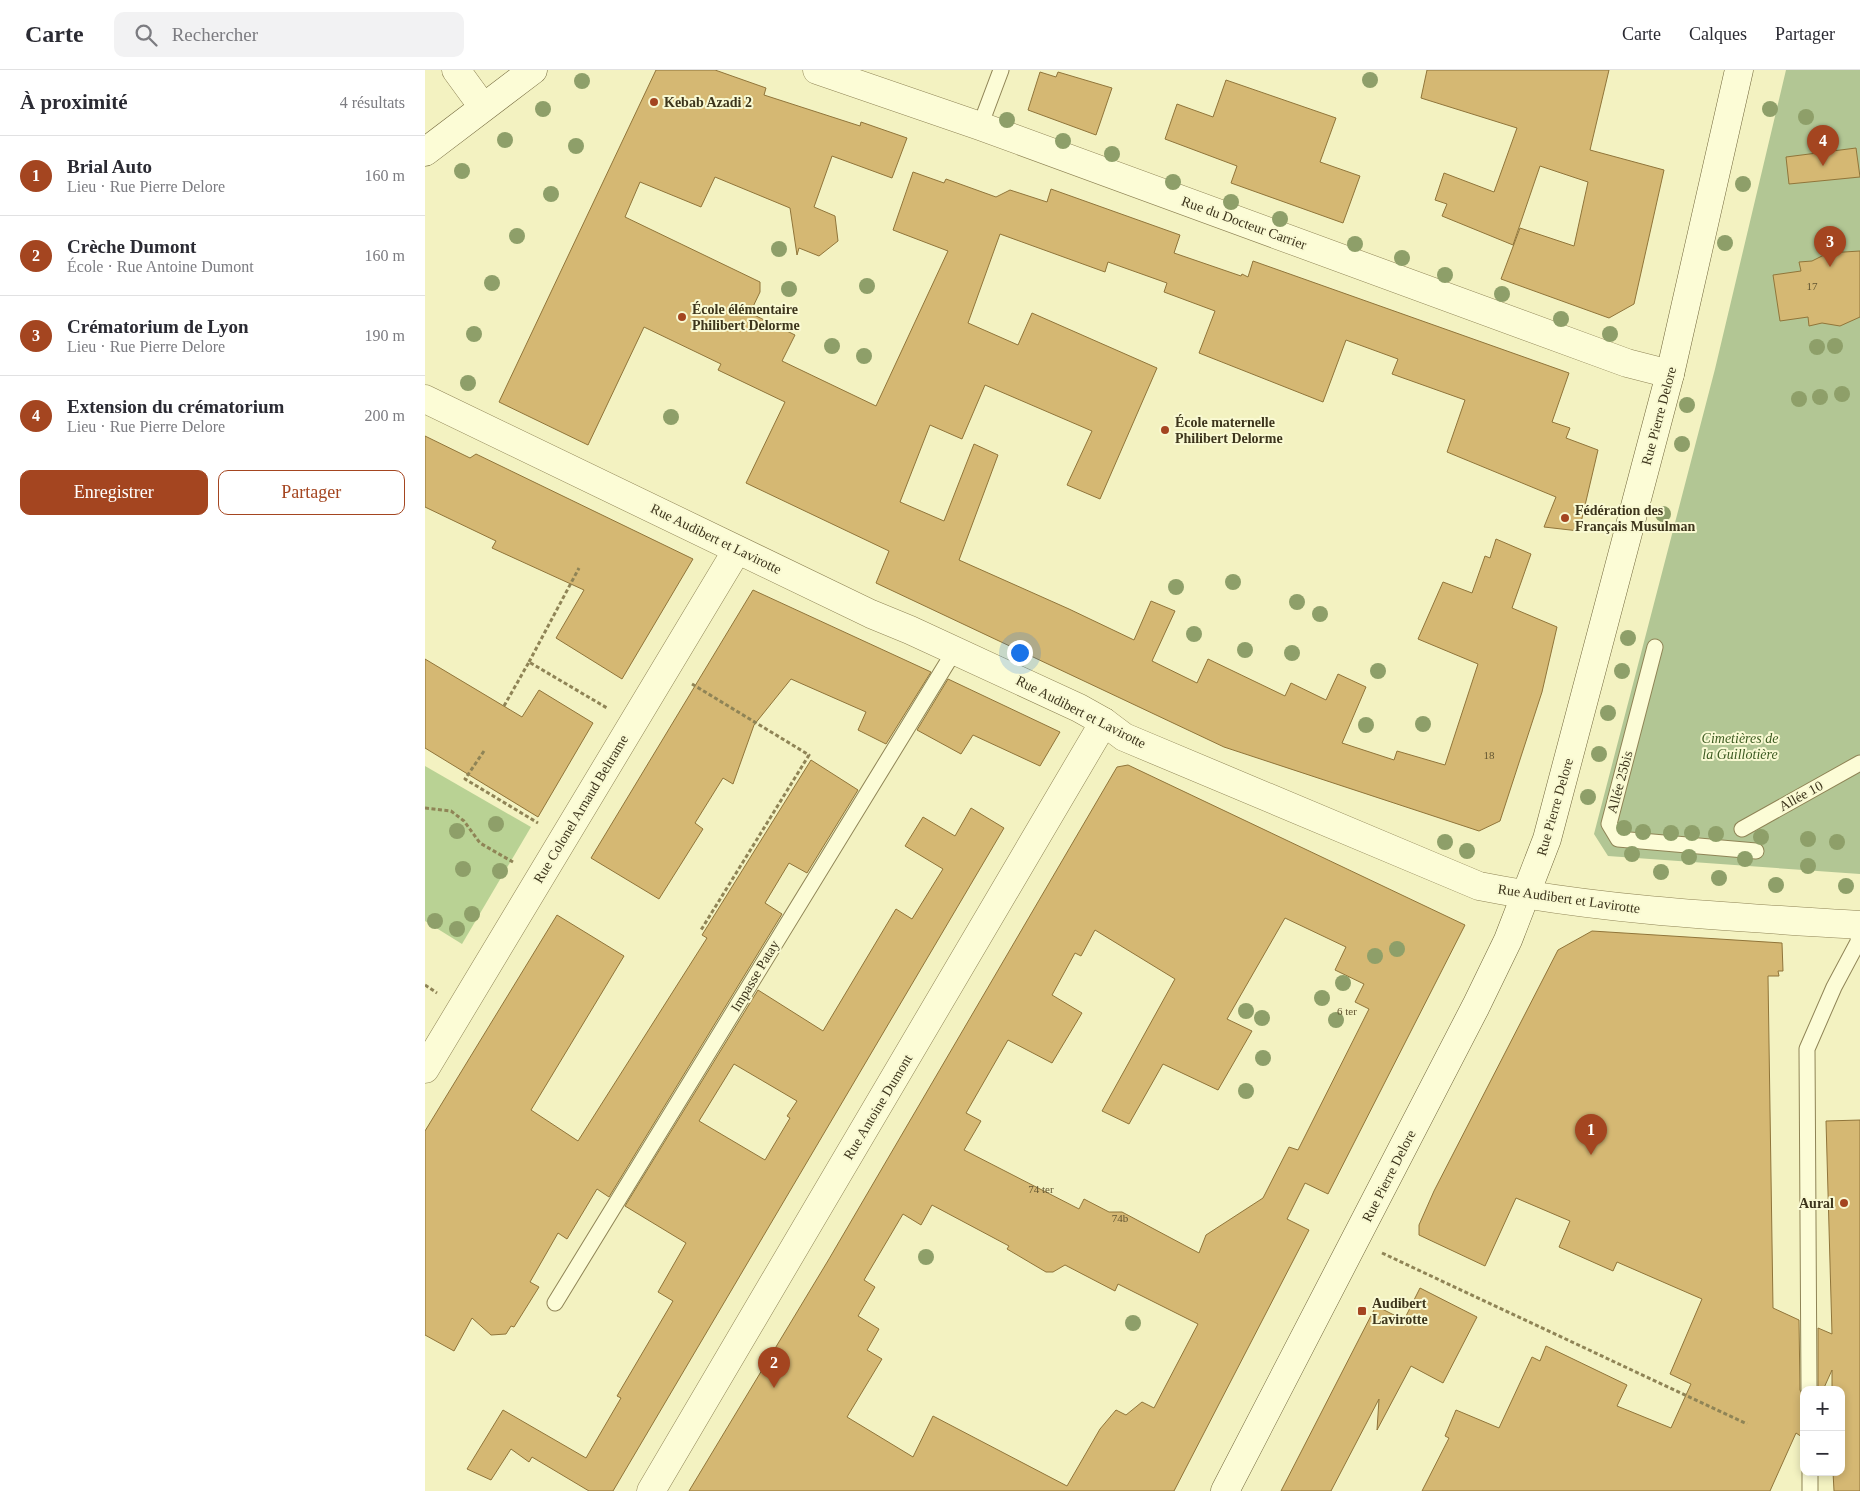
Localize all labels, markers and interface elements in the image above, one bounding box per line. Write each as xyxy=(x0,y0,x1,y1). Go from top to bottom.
search box xyxy=(114,12,464,57)
text: Carte xyxy=(25,21,84,47)
icon: search xyxy=(132,21,160,49)
text: Rechercher xyxy=(172,24,258,45)
text: Carte xyxy=(1622,24,1661,44)
text: Calques xyxy=(1689,24,1747,44)
text: Partager xyxy=(1775,24,1835,44)
text: À proximité xyxy=(20,90,128,114)
text: 4 résultats xyxy=(340,94,405,111)
place label: Kebab Azadi 2 xyxy=(664,95,752,110)
marker: Kebab Azadi 2 xyxy=(648,96,660,108)
pin: 4 xyxy=(1807,125,1839,166)
text: Brial Auto xyxy=(67,156,152,177)
text: 1 xyxy=(32,167,40,184)
text: 160 m xyxy=(365,167,405,184)
text: Lieu · Rue Pierre Delore xyxy=(67,178,225,195)
street label: Rue du Docteur Carrier xyxy=(1180,193,1309,253)
pin: 3 xyxy=(1814,226,1846,267)
text: Crèche Dumont xyxy=(67,236,196,257)
text: 2 xyxy=(32,247,40,264)
text: 160 m xyxy=(365,247,405,264)
text: École · Rue Antoine Dumont xyxy=(67,258,254,275)
house number: 17 xyxy=(1807,280,1818,292)
place label: École élémentaire Philibert Delorme xyxy=(692,301,800,333)
marker: École élémentaire Philibert Delorme xyxy=(676,311,688,323)
text: Crématorium de Lyon xyxy=(67,316,249,337)
text: 3 xyxy=(32,327,40,344)
text: 190 m xyxy=(365,327,405,344)
text: Lieu · Rue Pierre Delore xyxy=(67,338,225,355)
street label: Rue Pierre Delore xyxy=(1639,365,1679,467)
text: Extension du crématorium xyxy=(67,396,284,417)
text: 4 xyxy=(32,407,40,424)
text: 200 m xyxy=(365,407,405,424)
place label: École maternelle Philibert Delorme xyxy=(1175,414,1283,446)
text: Lieu · Rue Pierre Delore xyxy=(67,418,225,435)
marker: École maternelle Philibert Delorme xyxy=(1159,424,1171,436)
button: Enregistrer xyxy=(20,470,208,515)
button: Partager xyxy=(218,470,405,515)
street label: Rue Audibert et Lavirotte xyxy=(648,501,784,577)
place label: Fédération des Français Musulman xyxy=(1575,503,1695,534)
marker: Fédération des Français Musulman xyxy=(1559,512,1571,524)
your location xyxy=(1007,640,1033,666)
street label: Rue Audibert et Lavirotte xyxy=(1014,673,1148,751)
park label: Cimetières de la Guillotière xyxy=(1702,731,1778,762)
street label: Rue Colonel Arnaud Beltrame xyxy=(531,732,631,886)
house number: 18 xyxy=(1484,749,1495,761)
street label: Allée 25bis xyxy=(1604,749,1636,815)
street label: Rue Pierre Delore xyxy=(1534,756,1576,858)
street label: Allée 10 xyxy=(1776,778,1826,814)
street label: Rue Audibert et Lavirotte xyxy=(1497,882,1641,916)
street label: Impasse Patay xyxy=(728,938,782,1014)
house number: 6 ter xyxy=(1337,1005,1357,1017)
street label: Rue Antoine Dumont xyxy=(841,1052,915,1162)
pin: 1 xyxy=(1575,1114,1607,1155)
street label: Rue Pierre Delore xyxy=(1359,1128,1419,1224)
house number: 74 ter xyxy=(1028,1183,1054,1195)
place label: Aural xyxy=(1799,1196,1834,1211)
marker: Aural xyxy=(1838,1197,1850,1209)
house number: 74b xyxy=(1112,1212,1129,1224)
place label: Audibert Lavirotte xyxy=(1372,1296,1428,1327)
marker: Audibert Lavirotte xyxy=(1356,1305,1368,1317)
pin: 2 xyxy=(758,1347,790,1388)
map controls xyxy=(1800,1386,1845,1476)
button: + xyxy=(1800,1386,1845,1431)
button: − xyxy=(1800,1431,1845,1476)

